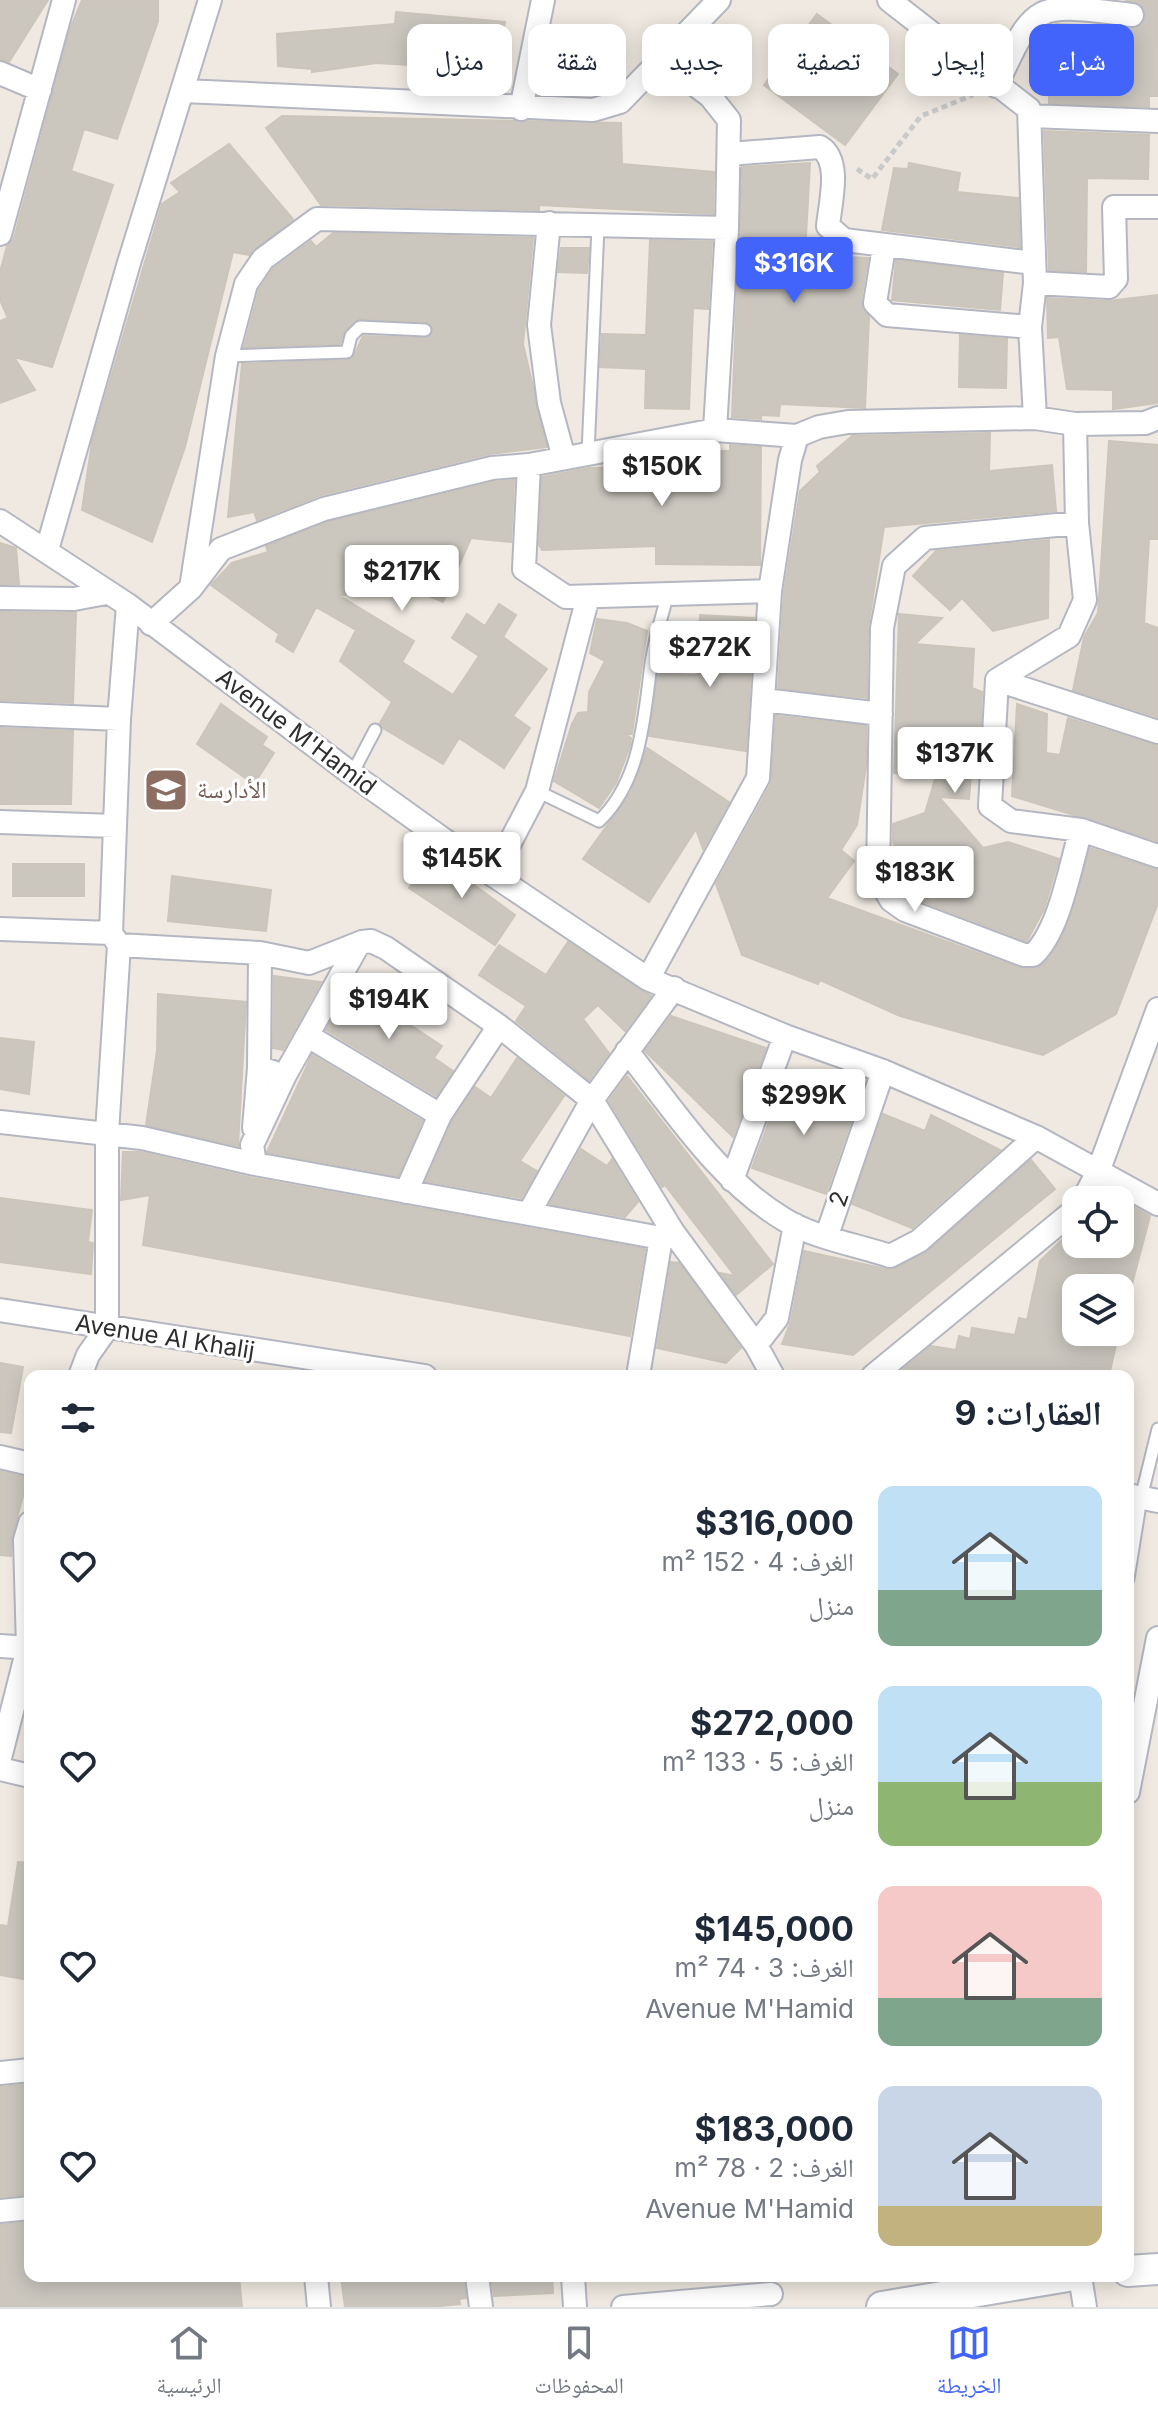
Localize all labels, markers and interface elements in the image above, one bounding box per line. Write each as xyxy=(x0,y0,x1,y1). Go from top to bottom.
chip: منزل xyxy=(407,24,512,96)
chip: شقة xyxy=(528,24,626,96)
chip: جديد xyxy=(642,24,752,96)
chip: تصفية xyxy=(768,24,889,96)
chip: إيجار xyxy=(905,24,1013,96)
chip: شراء xyxy=(1029,24,1134,96)
pin: $316K xyxy=(738,237,850,305)
text: $316K xyxy=(754,247,834,278)
pin: $150K xyxy=(606,440,718,508)
text: $150K xyxy=(621,450,703,481)
pin: $217K xyxy=(346,545,458,613)
text: $217K xyxy=(363,555,441,586)
pin: $272K xyxy=(654,621,766,689)
text: $272K xyxy=(668,631,752,662)
street label: Avenue M'Hamid xyxy=(211,662,382,801)
pin: $137K xyxy=(899,727,1011,795)
text: $137K xyxy=(916,737,994,768)
school or university icon: الأدارسة xyxy=(142,766,190,814)
place label: الأدارسة xyxy=(197,775,267,804)
pin: $145K xyxy=(406,832,518,900)
text: $145K xyxy=(421,842,503,873)
pin: $183K xyxy=(859,846,971,914)
text: $183K xyxy=(875,856,955,887)
pin: $194K xyxy=(333,973,445,1041)
text: $194K xyxy=(348,983,430,1014)
pin: $299K xyxy=(748,1069,860,1137)
text: $299K xyxy=(761,1079,847,1110)
map controls xyxy=(1062,1186,1134,1346)
button: locate xyxy=(1062,1186,1134,1258)
street label: 2 xyxy=(822,1187,855,1210)
button: layers xyxy=(1062,1274,1134,1346)
street label: Avenue Al Khalij xyxy=(73,1308,257,1365)
text: العقارات: 9 xyxy=(955,1392,1102,1433)
icon: filters xyxy=(56,1396,100,1440)
text: $316,000 xyxy=(695,1502,854,1543)
icon: home xyxy=(942,1518,1038,1614)
icon: heart xyxy=(56,1544,100,1588)
text: الغرف: 4 · 152 m² xyxy=(661,1546,854,1577)
text: منزل xyxy=(809,1590,854,1621)
text: $272,000 xyxy=(690,1702,854,1743)
icon: home xyxy=(942,1718,1038,1814)
icon: heart xyxy=(56,1744,100,1788)
text: الغرف: 5 · 133 m² xyxy=(662,1746,854,1777)
text: منزل xyxy=(809,1790,854,1821)
text: $145,000 xyxy=(694,1908,854,1949)
icon: home xyxy=(942,1918,1038,2014)
icon: heart xyxy=(56,1944,100,1988)
text: الغرف: 3 · 74 m² xyxy=(674,1952,854,1983)
text: Avenue M'Hamid xyxy=(645,1993,854,2024)
text: $183,000 xyxy=(695,2108,854,2149)
icon: home xyxy=(942,2118,1038,2214)
icon: heart xyxy=(56,2144,100,2188)
text: الغرف: 2 · 78 m² xyxy=(674,2152,854,2183)
text: Avenue M'Hamid xyxy=(645,2193,854,2224)
tab: الرئيسية xyxy=(156,2321,222,2407)
tab: المحفوظات xyxy=(534,2321,624,2407)
tab: الخريطة xyxy=(937,2321,1002,2407)

